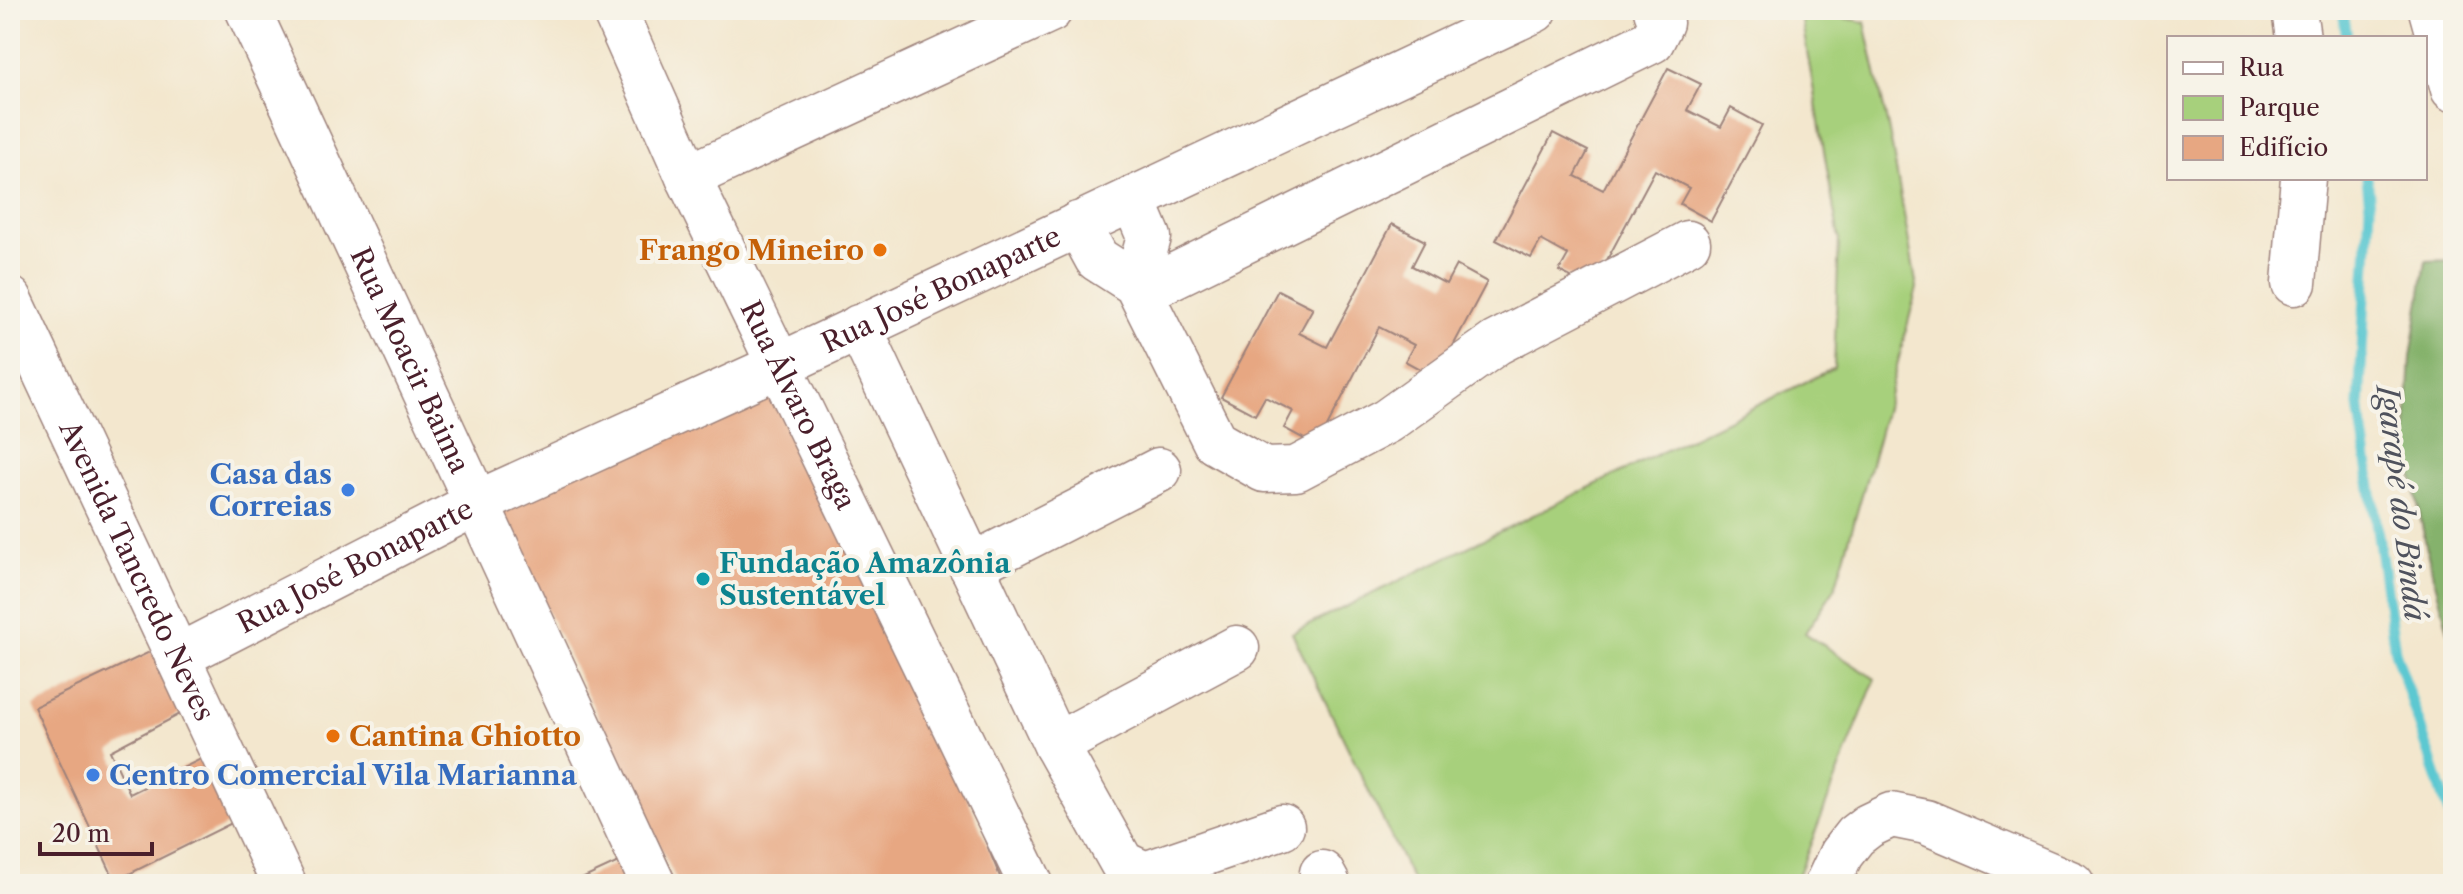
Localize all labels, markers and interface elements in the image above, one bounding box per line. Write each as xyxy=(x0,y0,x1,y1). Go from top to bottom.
legend xyxy=(2167,36,2427,180)
text: Rua xyxy=(2239,53,2284,82)
text: Parque xyxy=(2239,93,2320,122)
text: Edifício xyxy=(2239,133,2328,162)
street label: Rua José Bonaparte xyxy=(816,219,1066,360)
place label: Frango Mineiro xyxy=(639,233,864,267)
marker: Frango Mineiro xyxy=(871,241,889,259)
street label: Rua Moacir Baima xyxy=(343,242,477,479)
street label: Rua Álvaro Braga xyxy=(734,295,864,515)
water label: Igarapé do Bindá xyxy=(2368,381,2434,623)
street label: Avenida Tancredo Neves xyxy=(52,414,222,726)
place label: Casa das Correias xyxy=(209,457,332,523)
marker: Casa das Correias xyxy=(339,481,357,499)
street label: Rua José Bonaparte xyxy=(231,491,478,640)
place label: Fundação Amazônia Sustentável xyxy=(719,546,1012,612)
marker: Fundação Amazônia Sustentável xyxy=(694,570,712,588)
place label: Cantina Ghiotto xyxy=(349,719,581,753)
marker: Cantina Ghiotto xyxy=(324,727,342,745)
place label: Centro Comercial Vila Marianna xyxy=(109,758,578,792)
marker: Centro Comercial Vila Marianna xyxy=(84,766,102,784)
scale bar xyxy=(40,806,152,856)
text: 20 m xyxy=(52,819,110,848)

